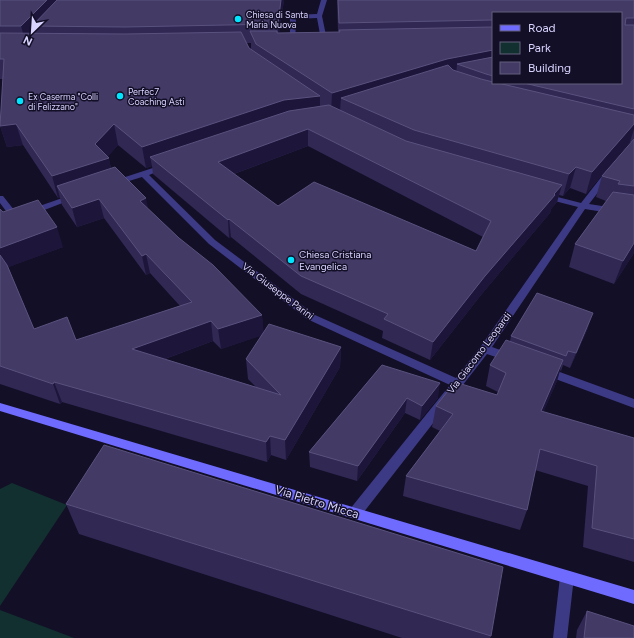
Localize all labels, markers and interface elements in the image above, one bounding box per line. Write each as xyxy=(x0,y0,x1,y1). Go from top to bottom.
place label: Chiesa di Santa Maria Nuova xyxy=(246,9,309,30)
north arrow xyxy=(12,12,52,52)
legend xyxy=(492,12,622,84)
marker: Chiesa di Santa Maria Nuova xyxy=(233,14,243,24)
text: Road xyxy=(528,21,556,35)
text: N xyxy=(21,33,35,48)
text: Park xyxy=(528,41,551,55)
text: Building xyxy=(528,61,571,75)
place label: Perfec7 Coaching Asti xyxy=(128,86,185,107)
place label: Ex Caserma "Colli di Felizzano" xyxy=(28,91,98,112)
marker: Perfec7 Coaching Asti xyxy=(115,91,125,101)
marker: Ex Caserma "Colli di Felizzano" xyxy=(15,96,25,106)
place label: Chiesa Cristiana Evangelica xyxy=(299,248,371,273)
marker: Chiesa Cristiana Evangelica xyxy=(286,255,296,265)
street label: Via Giuseppe Parini xyxy=(240,260,316,322)
street label: Via Giacomo Leopardi xyxy=(444,310,514,396)
street label: Via Pietro Micca xyxy=(273,483,361,521)

